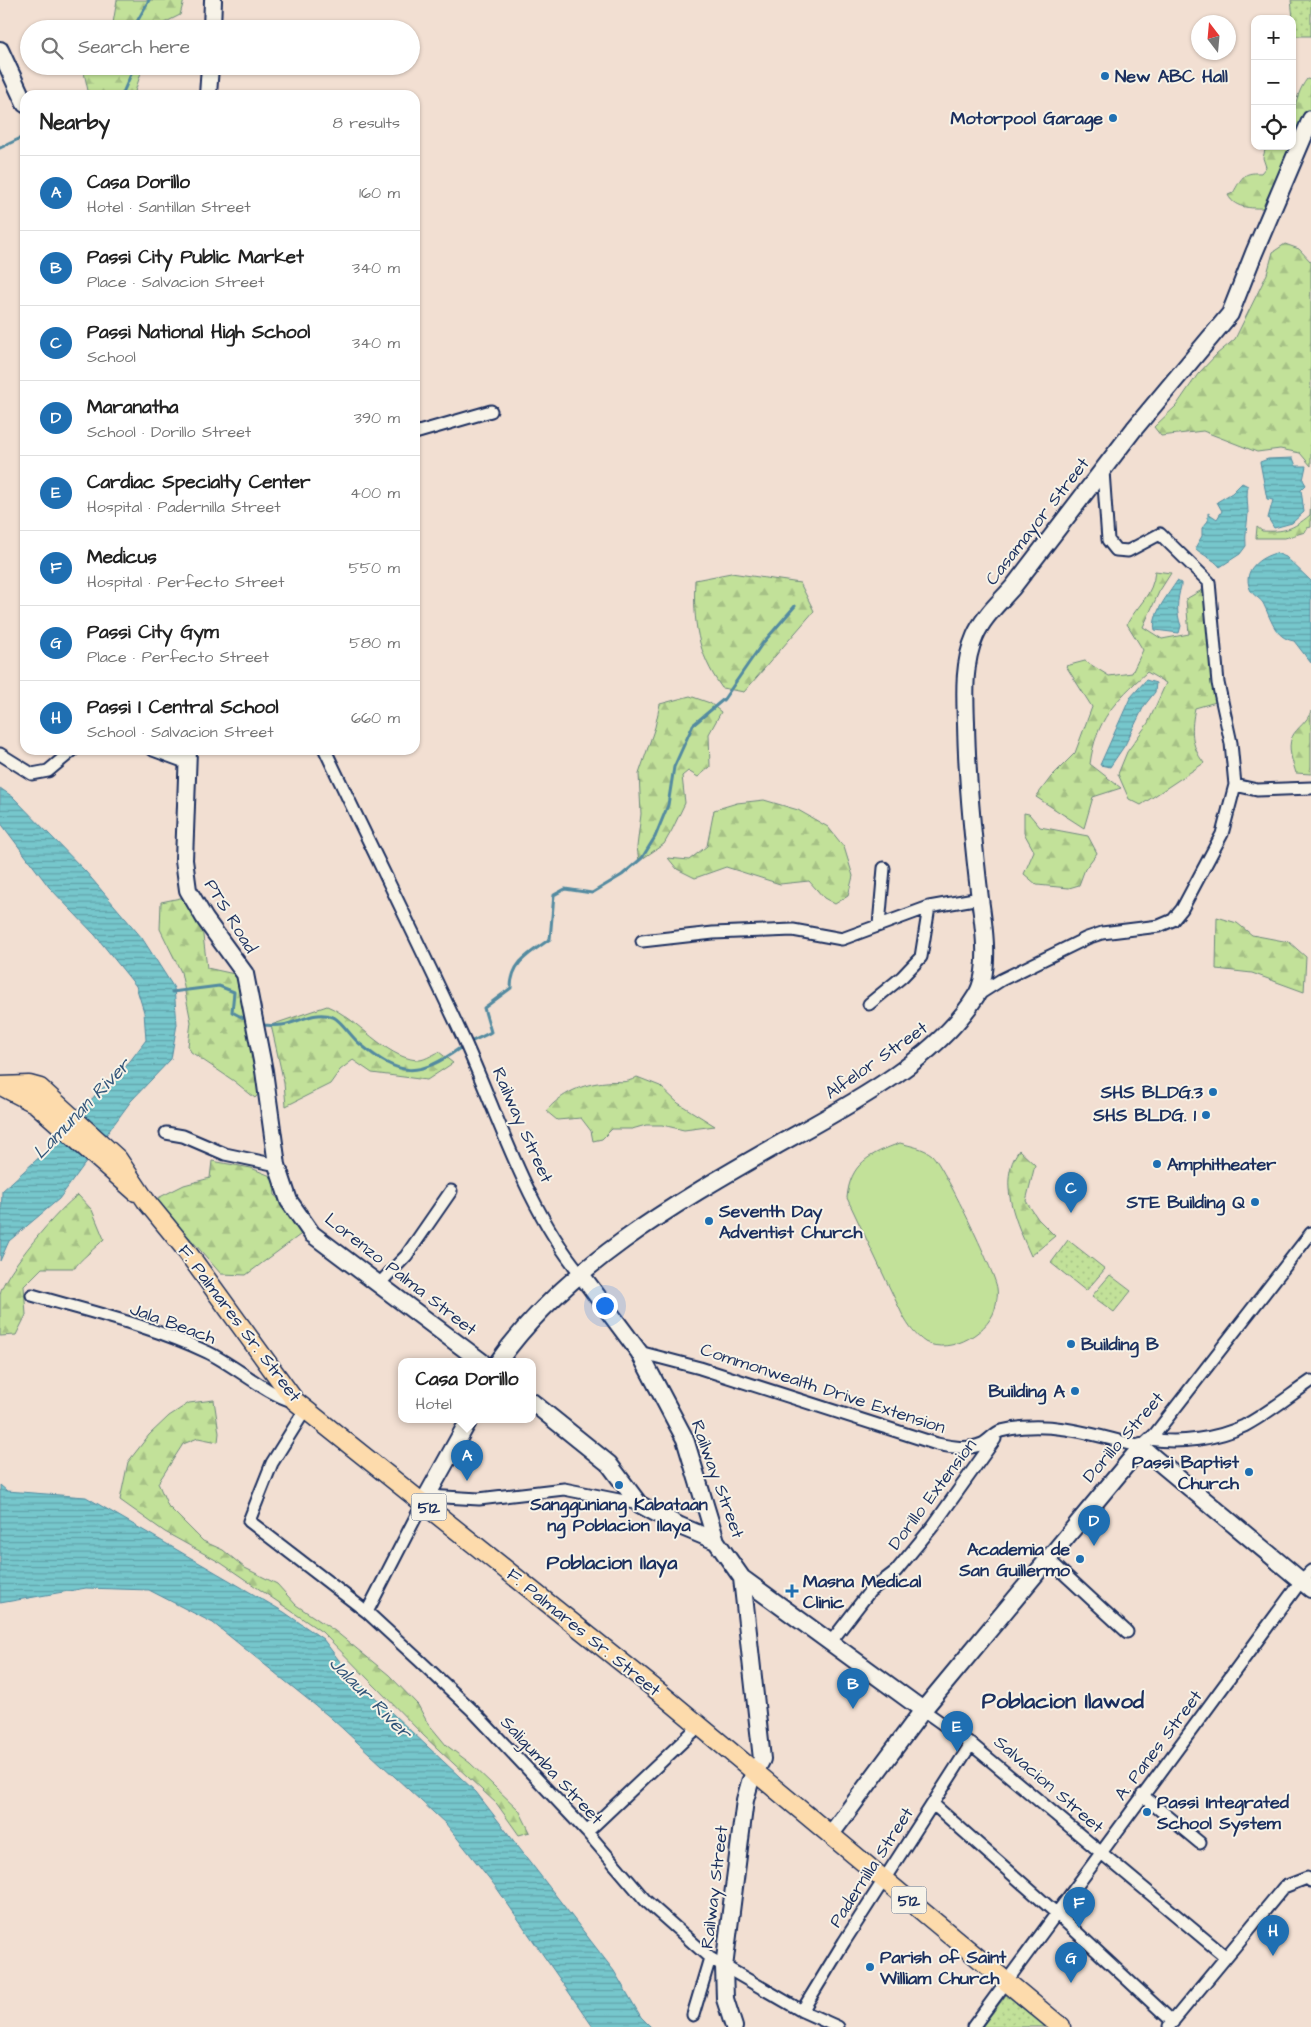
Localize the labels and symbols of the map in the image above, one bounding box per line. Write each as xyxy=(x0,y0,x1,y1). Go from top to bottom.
north arrow xyxy=(1191,15,1236,60)
place label: New ABC Hall xyxy=(1115,64,1228,89)
marker: New ABC Hall xyxy=(1099,70,1111,82)
place label: Motorpool Garage xyxy=(951,106,1103,132)
marker: Motorpool Garage xyxy=(1107,112,1119,124)
street label: Casamayor Street xyxy=(980,452,1096,591)
street label: PTS Road xyxy=(198,875,263,958)
street label: Alfelor Street xyxy=(820,1015,933,1105)
water label: Lamunan River xyxy=(27,1051,139,1165)
street label: Railway Street xyxy=(485,1064,559,1188)
place label: SHS BLDG.3 xyxy=(1100,1080,1204,1105)
marker: SHS BLDG.3 xyxy=(1207,1086,1219,1098)
place label: SHS BLDG. 1 xyxy=(1092,1103,1197,1128)
marker: SHS BLDG. 1 xyxy=(1200,1109,1212,1121)
place label: Amphitheater xyxy=(1167,1152,1276,1177)
marker: Amphitheater xyxy=(1151,1158,1163,1170)
pin: C xyxy=(1055,1172,1087,1213)
place label: STE Building Q xyxy=(1126,1190,1245,1216)
marker: STE Building Q xyxy=(1249,1196,1261,1208)
place label: Seventh Day Adventist Church xyxy=(718,1199,863,1245)
street label: Lorenzo Palma Street xyxy=(319,1207,483,1342)
marker: Seventh Day Adventist Church xyxy=(703,1215,715,1227)
street label: F. Palmares Sr. Street xyxy=(172,1239,308,1408)
your location xyxy=(592,1293,618,1319)
street label: Jala Beach xyxy=(126,1296,219,1351)
place label: Building B xyxy=(1081,1332,1159,1358)
street label: Commonwealth Drive Extension xyxy=(697,1337,949,1440)
marker: Building B xyxy=(1065,1338,1077,1350)
place label: Building A xyxy=(989,1379,1065,1405)
marker: Building A xyxy=(1069,1385,1081,1397)
street label: Dorillo Street xyxy=(1077,1386,1170,1488)
street label: Railway Street xyxy=(684,1417,751,1543)
street label: Dorillo Extension xyxy=(882,1433,983,1555)
pin: A xyxy=(451,1440,483,1481)
place label: Passi Baptist Church xyxy=(1132,1450,1240,1496)
marker: Passi Baptist Church xyxy=(1243,1466,1255,1478)
marker: Sangguniang Kabataan ng Poblacion Ilaya xyxy=(613,1479,625,1491)
place label: Sangguniang Kabataan ng Poblacion Ilaya xyxy=(529,1492,708,1539)
road number: 512 xyxy=(412,1494,446,1520)
pin: D xyxy=(1078,1505,1110,1546)
place label: Academia de San Guillermo xyxy=(958,1537,1071,1583)
district label: Poblacion Ilaya xyxy=(547,1549,678,1578)
marker: Academia de San Guillermo xyxy=(1074,1553,1086,1565)
street label: F. Palmares Sr. Street xyxy=(501,1562,667,1703)
place label: Masna Medical Clinic xyxy=(803,1569,922,1615)
marker: Masna Medical Clinic xyxy=(785,1584,799,1598)
water label: Jalaur River xyxy=(323,1651,419,1747)
pin: B xyxy=(837,1668,869,1709)
street label: A. Panes Street xyxy=(1109,1684,1209,1806)
district label: Poblacion Ilawod xyxy=(982,1686,1145,1717)
street label: Saligumba Street xyxy=(494,1710,609,1832)
pin: E xyxy=(941,1711,973,1752)
street label: Salvacion Street xyxy=(988,1730,1109,1840)
place label: Passi Integrated School System xyxy=(1156,1790,1290,1837)
street label: Padernilla Street xyxy=(823,1802,920,1932)
marker: Passi Integrated School System xyxy=(1141,1806,1153,1818)
street label: Railway Street xyxy=(695,1823,736,1950)
road number: 512 xyxy=(892,1886,926,1914)
pin: F xyxy=(1063,1887,1095,1928)
pin: H xyxy=(1257,1915,1289,1956)
pin: G xyxy=(1055,1942,1087,1983)
place label: Parish of Saint William Church xyxy=(879,1945,1007,1991)
marker: Parish of Saint William Church xyxy=(864,1961,876,1973)

